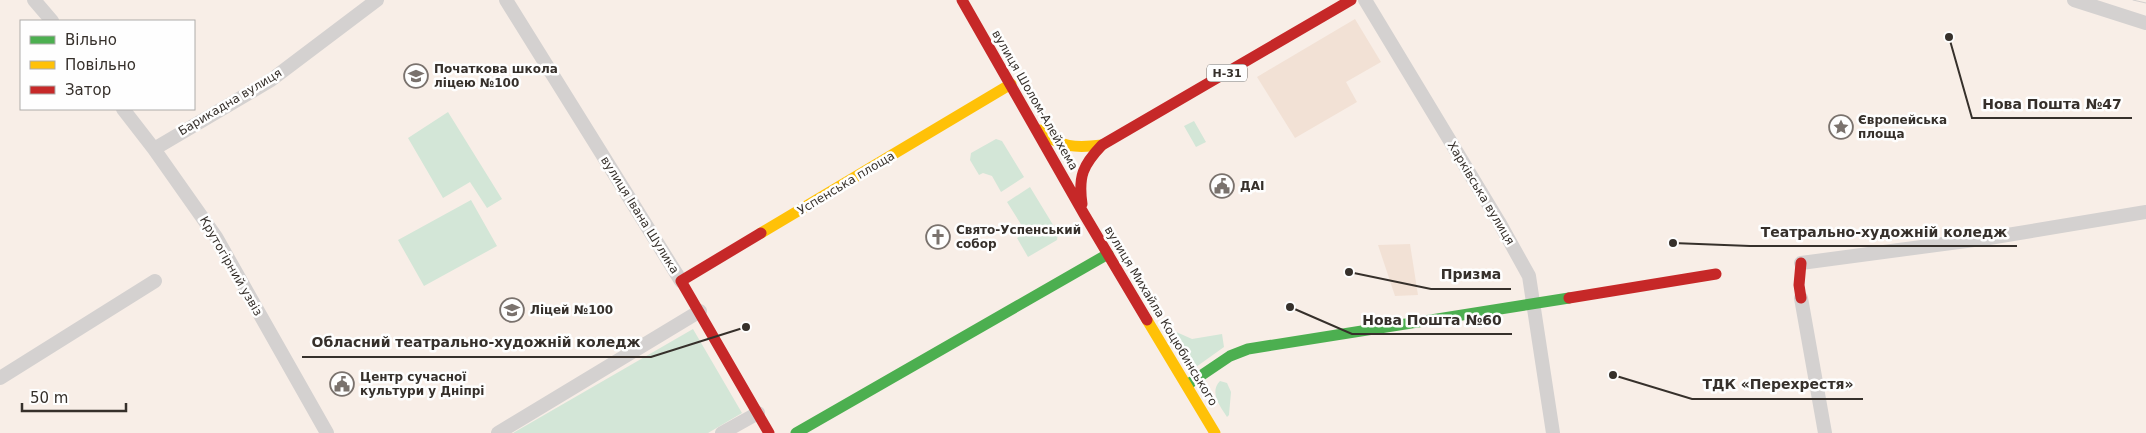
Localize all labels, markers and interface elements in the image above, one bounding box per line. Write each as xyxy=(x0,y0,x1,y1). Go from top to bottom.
legend xyxy=(20,20,195,110)
street label: вулиця Шолом-Алейхема xyxy=(989,27,1081,173)
text: Вільно xyxy=(65,31,117,49)
text: Повільно xyxy=(65,56,136,74)
place label: Початкова школа ліцею №100 xyxy=(434,62,558,90)
school or university icon: Початкова школа ліцею №100 xyxy=(403,63,429,89)
road number: Н-31 xyxy=(1207,64,1247,82)
street label: Барикадна вулиця xyxy=(176,66,284,138)
text: Затор xyxy=(65,81,111,99)
callout: Нова Пошта №47 xyxy=(1972,89,2132,118)
text: Нова Пошта №47 xyxy=(1982,96,2122,112)
place label: Європейська площа xyxy=(1858,113,1947,141)
place icon: Європейська площа xyxy=(1828,114,1854,140)
street label: Харківська вулиця xyxy=(1445,139,1517,247)
street label: Успенська площа xyxy=(795,149,897,217)
street label: вулиця Івана Шулика xyxy=(598,154,682,276)
public building icon: ДАІ xyxy=(1209,173,1235,199)
place label: ДАІ xyxy=(1240,179,1264,193)
street label: Крутогірний узвіз xyxy=(197,214,265,318)
callout: Театрально-художній коледж xyxy=(1750,217,2017,246)
place label: Свято-Успенський собор xyxy=(956,223,1081,251)
church icon: Свято-Успенський собор xyxy=(925,224,951,250)
street label: вулиця Михайла Коцюбинського xyxy=(1102,224,1220,408)
text: Театрально-художній коледж xyxy=(1761,224,2007,240)
callout: Призма xyxy=(1431,260,1511,289)
text: Призма xyxy=(1441,266,1501,282)
school or university icon: Ліцей №100 xyxy=(499,297,525,323)
place label: Ліцей №100 xyxy=(530,303,613,317)
callout: Нова Пошта №60 xyxy=(1352,305,1512,334)
text: Нова Пошта №60 xyxy=(1362,312,1502,328)
callout: Обласний театрально-художній коледж xyxy=(302,328,651,357)
text: Обласний театрально-художній коледж xyxy=(312,334,641,350)
place label: Центр сучасної культури у Дніпрі xyxy=(360,370,484,398)
callout: ТДК «Перехрестя» xyxy=(1692,370,1863,399)
public building icon: Центр сучасної культури у Дніпрі xyxy=(329,371,355,397)
text: ТДК «Перехрестя» xyxy=(1702,376,1854,392)
scale bar xyxy=(22,380,126,412)
text: 50 m xyxy=(30,389,68,407)

